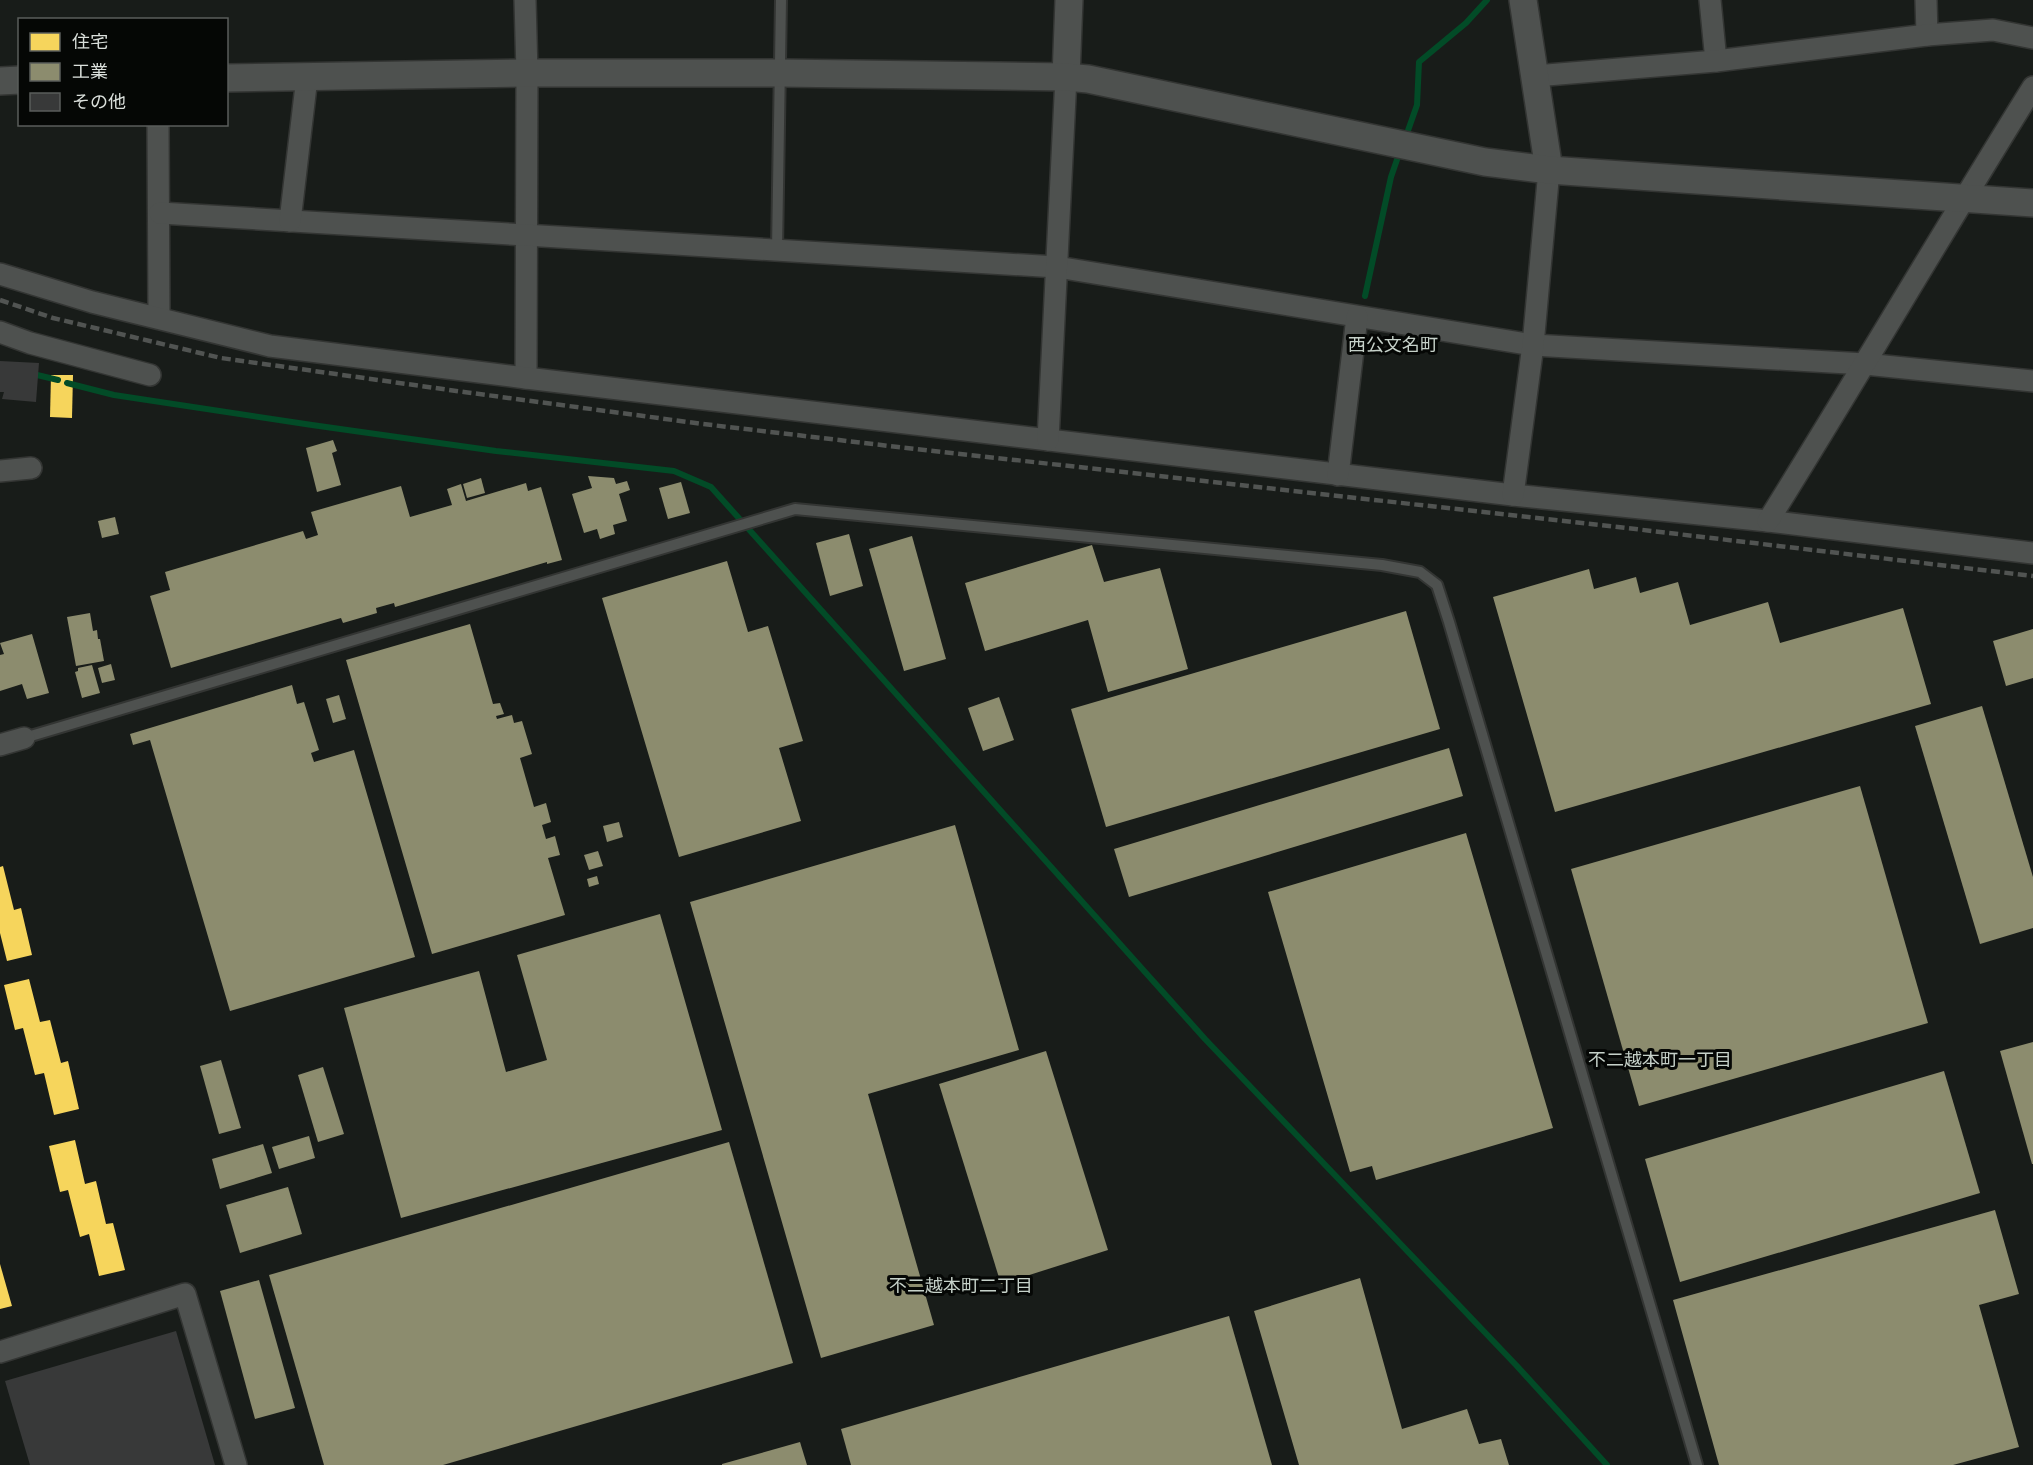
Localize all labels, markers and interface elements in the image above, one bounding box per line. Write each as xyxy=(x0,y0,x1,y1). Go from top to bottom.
legend xyxy=(18,18,228,126)
text: 住宅 xyxy=(72,31,108,53)
text: 工業 xyxy=(72,61,108,83)
text: その他 xyxy=(72,91,126,113)
district label: 西公文名町 xyxy=(1348,334,1438,356)
district label: 不二越本町一丁目 xyxy=(1588,1049,1732,1071)
district label: 不二越本町二丁目 xyxy=(889,1275,1033,1297)

